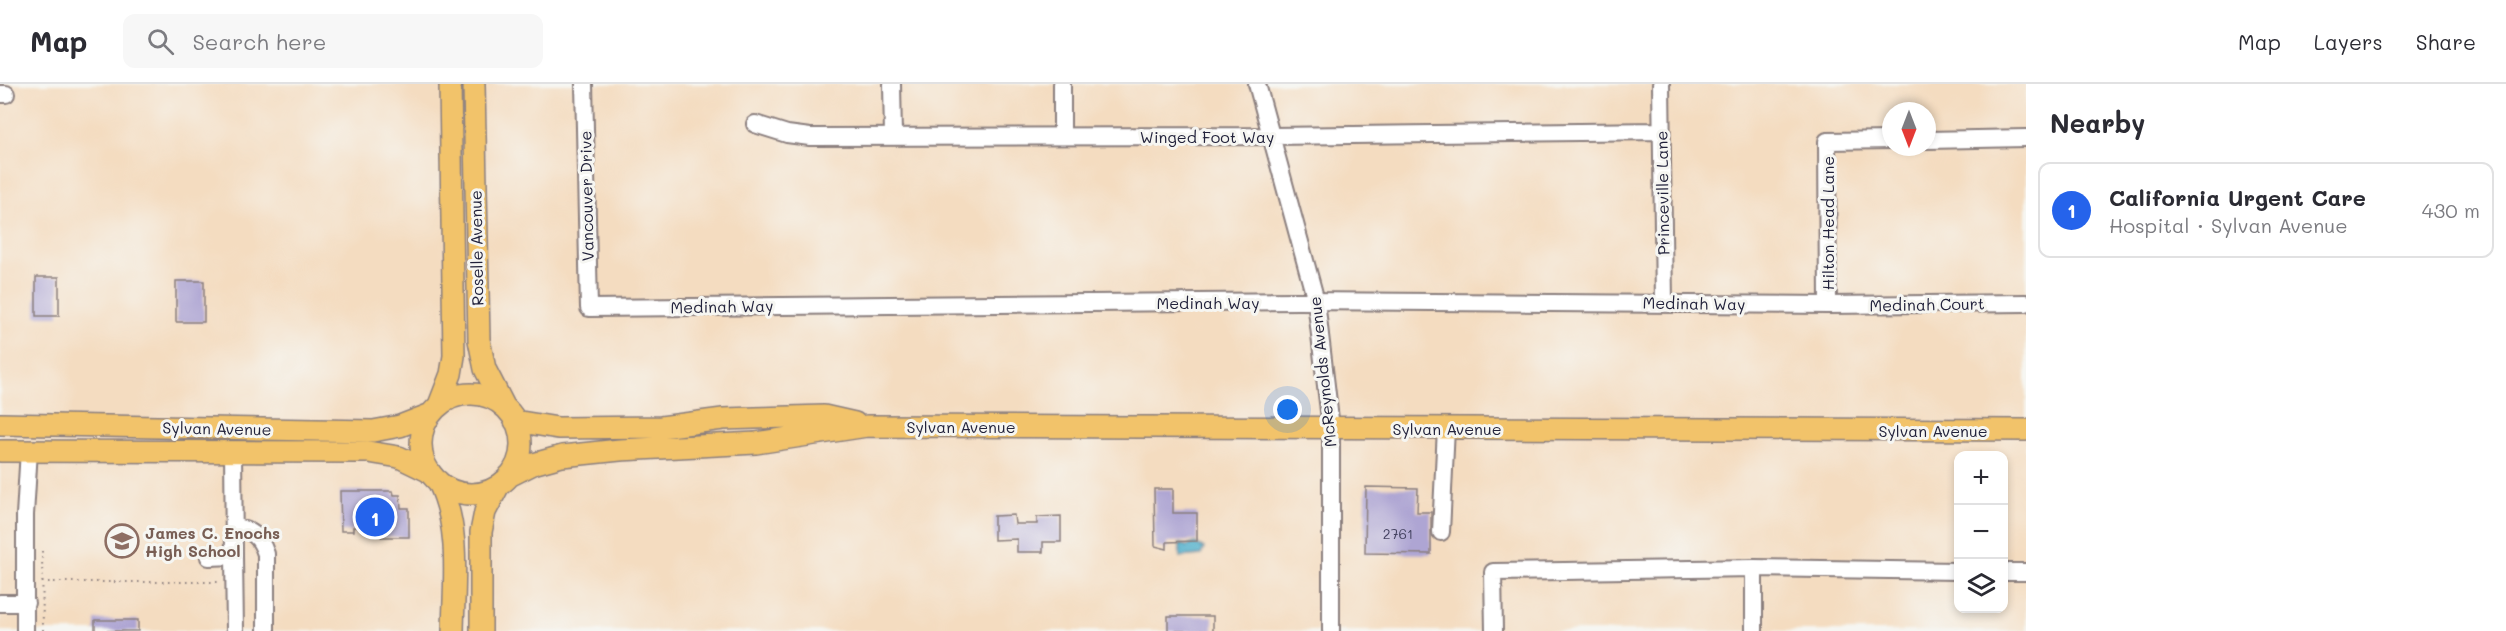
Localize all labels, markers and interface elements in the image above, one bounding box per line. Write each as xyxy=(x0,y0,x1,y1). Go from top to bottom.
search box xyxy=(123,14,543,68)
text: Map xyxy=(30,23,87,59)
icon: search xyxy=(144,25,177,58)
text: Search here xyxy=(192,27,326,56)
text: Map xyxy=(2238,28,2281,55)
text: Layers xyxy=(2314,28,2383,55)
text: Share xyxy=(2416,28,2476,55)
north arrow xyxy=(1882,102,1936,156)
text: Nearby xyxy=(2050,106,2145,140)
street label: Winged Foot Way xyxy=(1140,126,1274,147)
street label: Vancouver Drive xyxy=(574,131,598,261)
street label: Princeville Lane xyxy=(1650,131,1674,255)
street label: Hilton Head Lane xyxy=(1817,156,1838,290)
text: California Urgent Care xyxy=(2109,183,2366,212)
street label: Roselle Avenue xyxy=(464,190,488,306)
text: 1 xyxy=(2067,197,2076,223)
text: 430 m xyxy=(2422,197,2480,223)
text: Hospital · Sylvan Avenue xyxy=(2109,212,2348,238)
street label: Medinah Way xyxy=(1156,292,1260,313)
street label: Medinah Way xyxy=(1642,292,1746,314)
street label: Medinah Court xyxy=(1869,292,1985,316)
street label: Medinah Way xyxy=(670,295,774,317)
street label: McReynolds Avenue xyxy=(1304,296,1340,448)
your location xyxy=(1273,395,1302,424)
street label: Sylvan Avenue xyxy=(906,416,1016,437)
street label: Sylvan Avenue xyxy=(162,417,272,439)
street label: Sylvan Avenue xyxy=(1392,418,1502,439)
street label: Sylvan Avenue xyxy=(1878,420,1988,441)
map controls xyxy=(1954,451,2008,613)
button: + xyxy=(1954,451,2008,505)
pin: 1 xyxy=(356,494,394,540)
button: − xyxy=(1954,505,2008,559)
place label: James C. Enochs High School xyxy=(145,522,280,561)
school or university icon: James C. Enochs High School xyxy=(104,523,140,559)
house number: 2761 xyxy=(1383,524,1413,543)
button: layers xyxy=(1954,559,2008,613)

